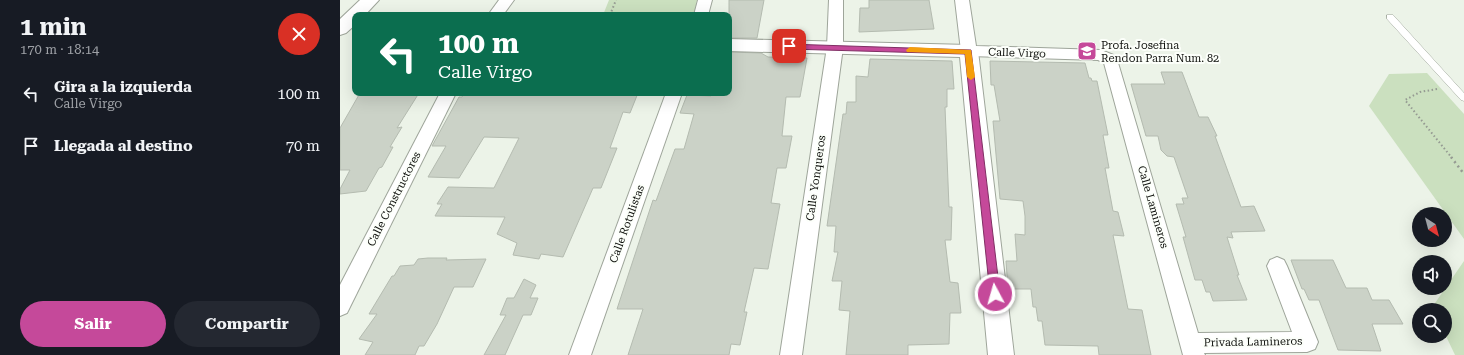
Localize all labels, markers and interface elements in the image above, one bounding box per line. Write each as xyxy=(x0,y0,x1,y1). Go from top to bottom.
text: 1 min xyxy=(20,13,87,41)
button: close xyxy=(278,13,320,55)
text: 100 m xyxy=(438,27,519,60)
icon: left xyxy=(372,28,424,80)
pin xyxy=(772,29,806,63)
icon: arrive xyxy=(778,35,800,57)
place label: Profa. Josefina Rendon Parra Num. 82 xyxy=(1101,39,1219,65)
school or university icon: Profa. Josefina Rendon Parra Num. 82 xyxy=(1076,40,1098,62)
text: 170 m · 18:14 xyxy=(20,42,99,57)
street label: Calle Virgo xyxy=(988,45,1046,61)
text: Calle Virgo xyxy=(438,61,533,82)
text: Gira a la izquierda xyxy=(54,78,192,96)
icon: left xyxy=(20,83,42,105)
text: 100 m xyxy=(277,85,320,103)
text: Calle Virgo xyxy=(54,96,122,111)
street label: Calle Yonqueros xyxy=(804,134,828,222)
icon: arrive xyxy=(20,135,42,157)
text: Llegada al destino xyxy=(54,137,193,155)
text: 70 m xyxy=(286,137,320,155)
street label: Calle Constructores xyxy=(364,149,424,249)
street label: Calle Lamineros xyxy=(1135,164,1171,250)
street label: Calle Rotulistas xyxy=(607,183,647,265)
north arrow xyxy=(1412,207,1452,247)
map controls xyxy=(1412,207,1452,343)
button: sound xyxy=(1412,255,1452,295)
position arrow xyxy=(974,273,1016,315)
button: Salir xyxy=(20,301,166,347)
button: Compartir xyxy=(174,301,320,347)
button: search xyxy=(1412,303,1452,343)
street label: Privada Lamineros xyxy=(1203,335,1303,349)

